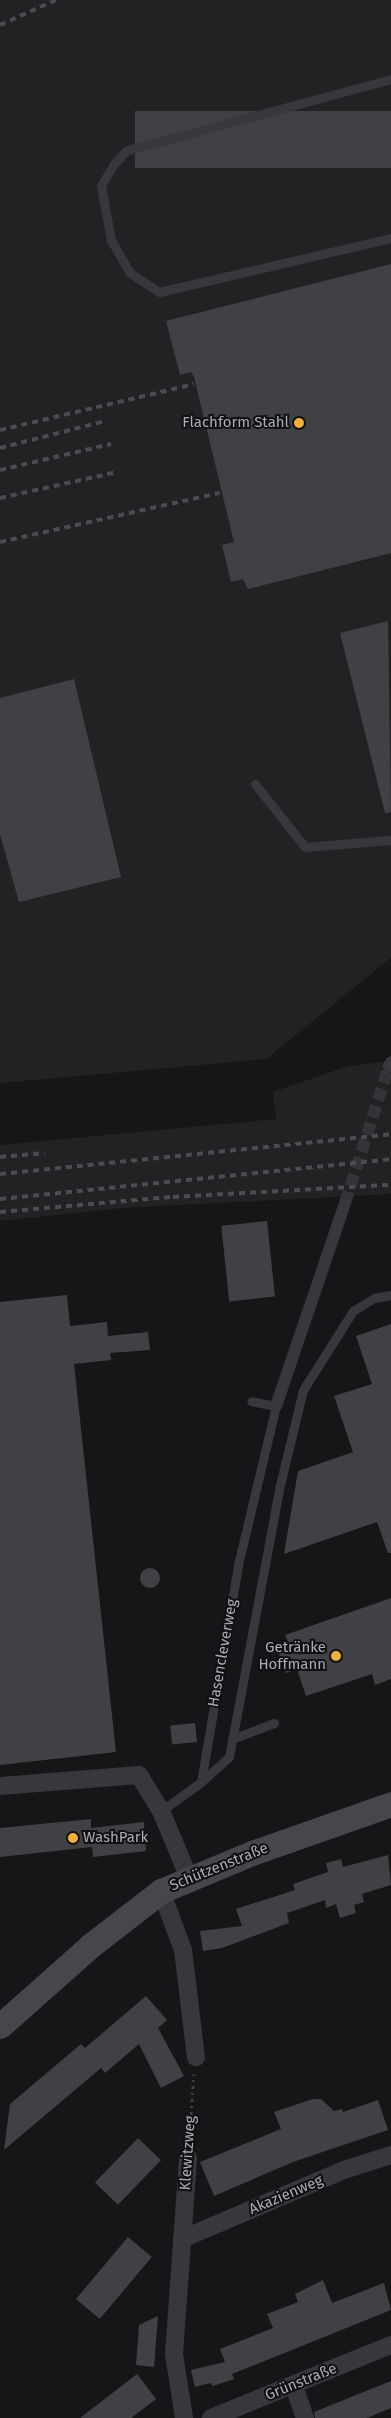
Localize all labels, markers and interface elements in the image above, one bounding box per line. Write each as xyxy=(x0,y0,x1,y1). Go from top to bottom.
place label: Flachform Stahl xyxy=(182,414,289,432)
marker: Flachform Stahl xyxy=(293,417,305,429)
street label: Hasencleverweg xyxy=(205,1597,241,1709)
place label: Getränke Hoffmann xyxy=(258,1638,326,1673)
marker: Getränke Hoffmann xyxy=(330,1650,342,1662)
place label: WashPark xyxy=(83,1829,148,1847)
marker: WashPark xyxy=(67,1832,79,1844)
street label: Schützenstraße xyxy=(167,1839,271,1895)
street label: Klewitzweg xyxy=(176,2115,200,2191)
street label: Akazienweg xyxy=(246,2171,326,2219)
street label: Grünstraße xyxy=(263,2359,339,2405)

